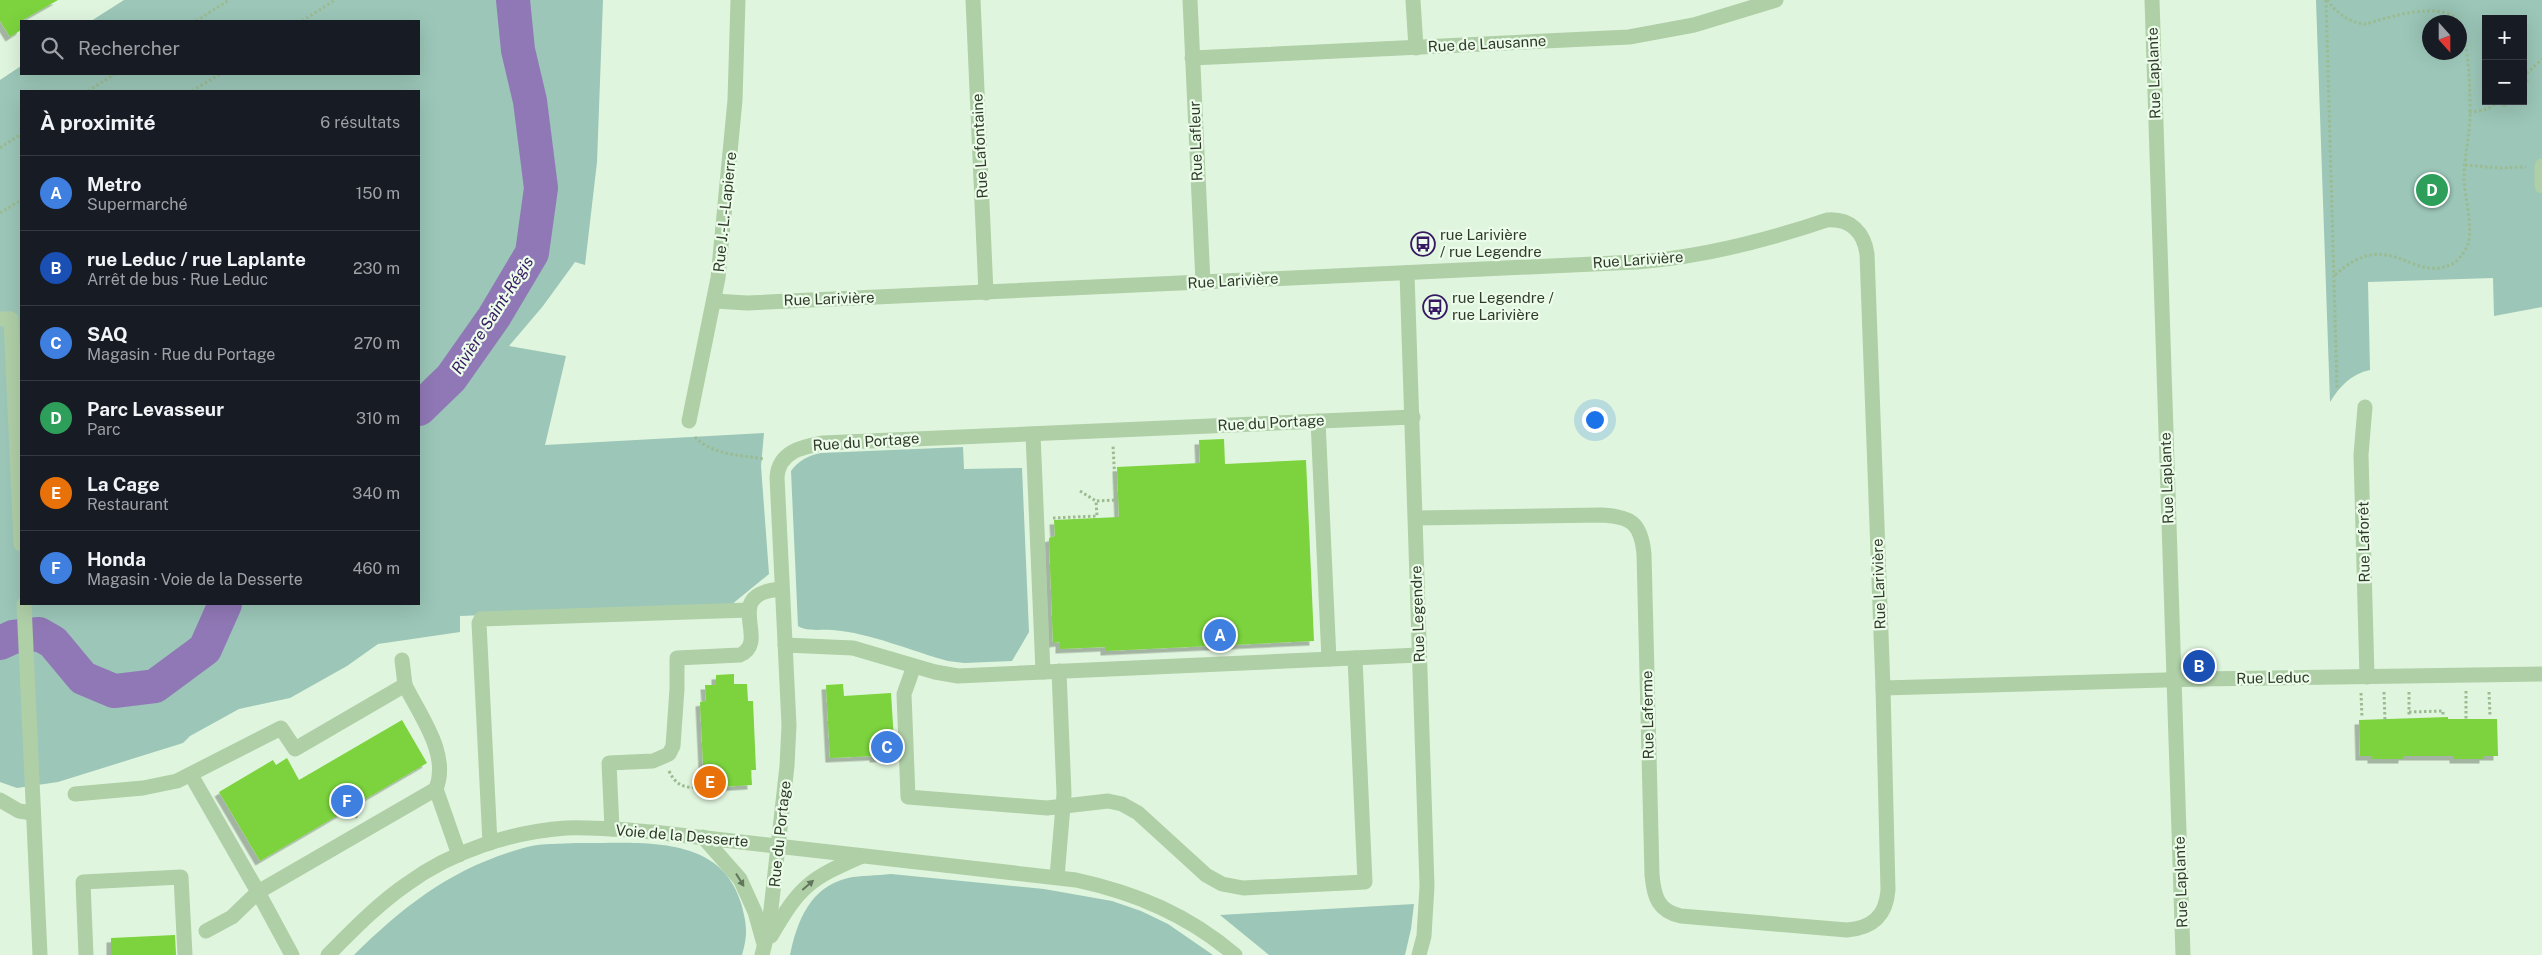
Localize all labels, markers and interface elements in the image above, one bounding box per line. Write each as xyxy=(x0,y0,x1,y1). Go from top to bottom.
north arrow xyxy=(2422,15,2467,60)
map controls xyxy=(2482,15,2527,105)
button: + xyxy=(2482,15,2527,60)
search box xyxy=(20,20,420,75)
street label: Rue Laplante xyxy=(2143,27,2164,119)
street label: Rue de Lausanne xyxy=(1427,32,1547,55)
icon: search xyxy=(38,34,66,62)
text: Rechercher xyxy=(78,37,180,59)
button: − xyxy=(2482,60,2527,105)
street label: Rue Lafontaine xyxy=(968,93,991,199)
street label: Rue Lafleur xyxy=(1186,100,1205,182)
text: À proximité xyxy=(40,110,156,135)
text: 6 résultats xyxy=(320,113,400,132)
street label: Rue J.-L.-Lapierre xyxy=(710,151,739,273)
pin: D xyxy=(2416,171,2448,209)
text: Metro xyxy=(87,173,141,195)
text: A xyxy=(50,184,62,203)
text: 150 m xyxy=(356,184,400,203)
text: Supermarché xyxy=(87,195,188,214)
place label: rue Larivière / rue Legendre xyxy=(1440,226,1542,260)
bus stop icon: rue Larivière / rue Legendre xyxy=(1410,231,1436,257)
text: rue Leduc / rue Laplante xyxy=(87,248,306,270)
street label: Rue Larivière xyxy=(1592,248,1684,271)
water label: Rivière Saint-Régis xyxy=(447,253,538,378)
text: B xyxy=(51,259,61,278)
text: 230 m xyxy=(353,259,400,278)
text: Arrêt de bus · Rue Leduc xyxy=(87,270,268,289)
street label: Rue Larivière xyxy=(1187,270,1279,291)
street label: Rue Larivière xyxy=(783,288,875,309)
place label: rue Legendre / rue Larivière xyxy=(1452,289,1555,323)
bus stop icon: rue Legendre / rue Larivière xyxy=(1422,294,1448,320)
text: SAQ xyxy=(87,323,128,345)
text: C xyxy=(50,334,62,353)
text: 270 m xyxy=(354,334,400,353)
text: Magasin · Rue du Portage xyxy=(87,345,275,364)
text: Parc Levasseur xyxy=(87,398,224,420)
your location xyxy=(1582,407,1608,433)
text: D xyxy=(50,409,62,428)
text: 310 m xyxy=(356,409,400,428)
street label: Rue du Portage xyxy=(1217,411,1325,434)
text: Parc xyxy=(87,420,121,439)
street label: Rue du Portage xyxy=(812,429,920,454)
street label: Rue Laplante xyxy=(2156,432,2177,524)
text: La Cage xyxy=(87,473,160,495)
text: E xyxy=(51,484,61,503)
text: 340 m xyxy=(352,484,400,503)
text: Restaurant xyxy=(87,495,169,514)
street label: Rue Laforêt xyxy=(2354,501,2373,583)
street label: Rue Larivière xyxy=(1868,538,1889,630)
text: Honda xyxy=(87,548,146,570)
text: F xyxy=(51,559,61,578)
text: 460 m xyxy=(353,559,400,578)
street label: Rue Legendre xyxy=(1407,565,1428,663)
text: Magasin · Voie de la Desserte xyxy=(87,570,303,589)
pin: A xyxy=(1204,616,1236,654)
pin: B xyxy=(2183,647,2215,685)
street label: Rue Leduc xyxy=(2236,668,2310,687)
street label: Rue Laferme xyxy=(1638,670,1657,760)
pin: C xyxy=(871,728,903,766)
pin: E xyxy=(694,763,726,801)
street label: Rue du Portage xyxy=(765,780,794,888)
pin: F xyxy=(331,782,363,820)
street label: Voie de la Desserte xyxy=(615,821,749,850)
street label: Rue Laplante xyxy=(2170,836,2191,928)
one-way arrow xyxy=(735,874,745,887)
one-way arrow xyxy=(802,879,815,890)

